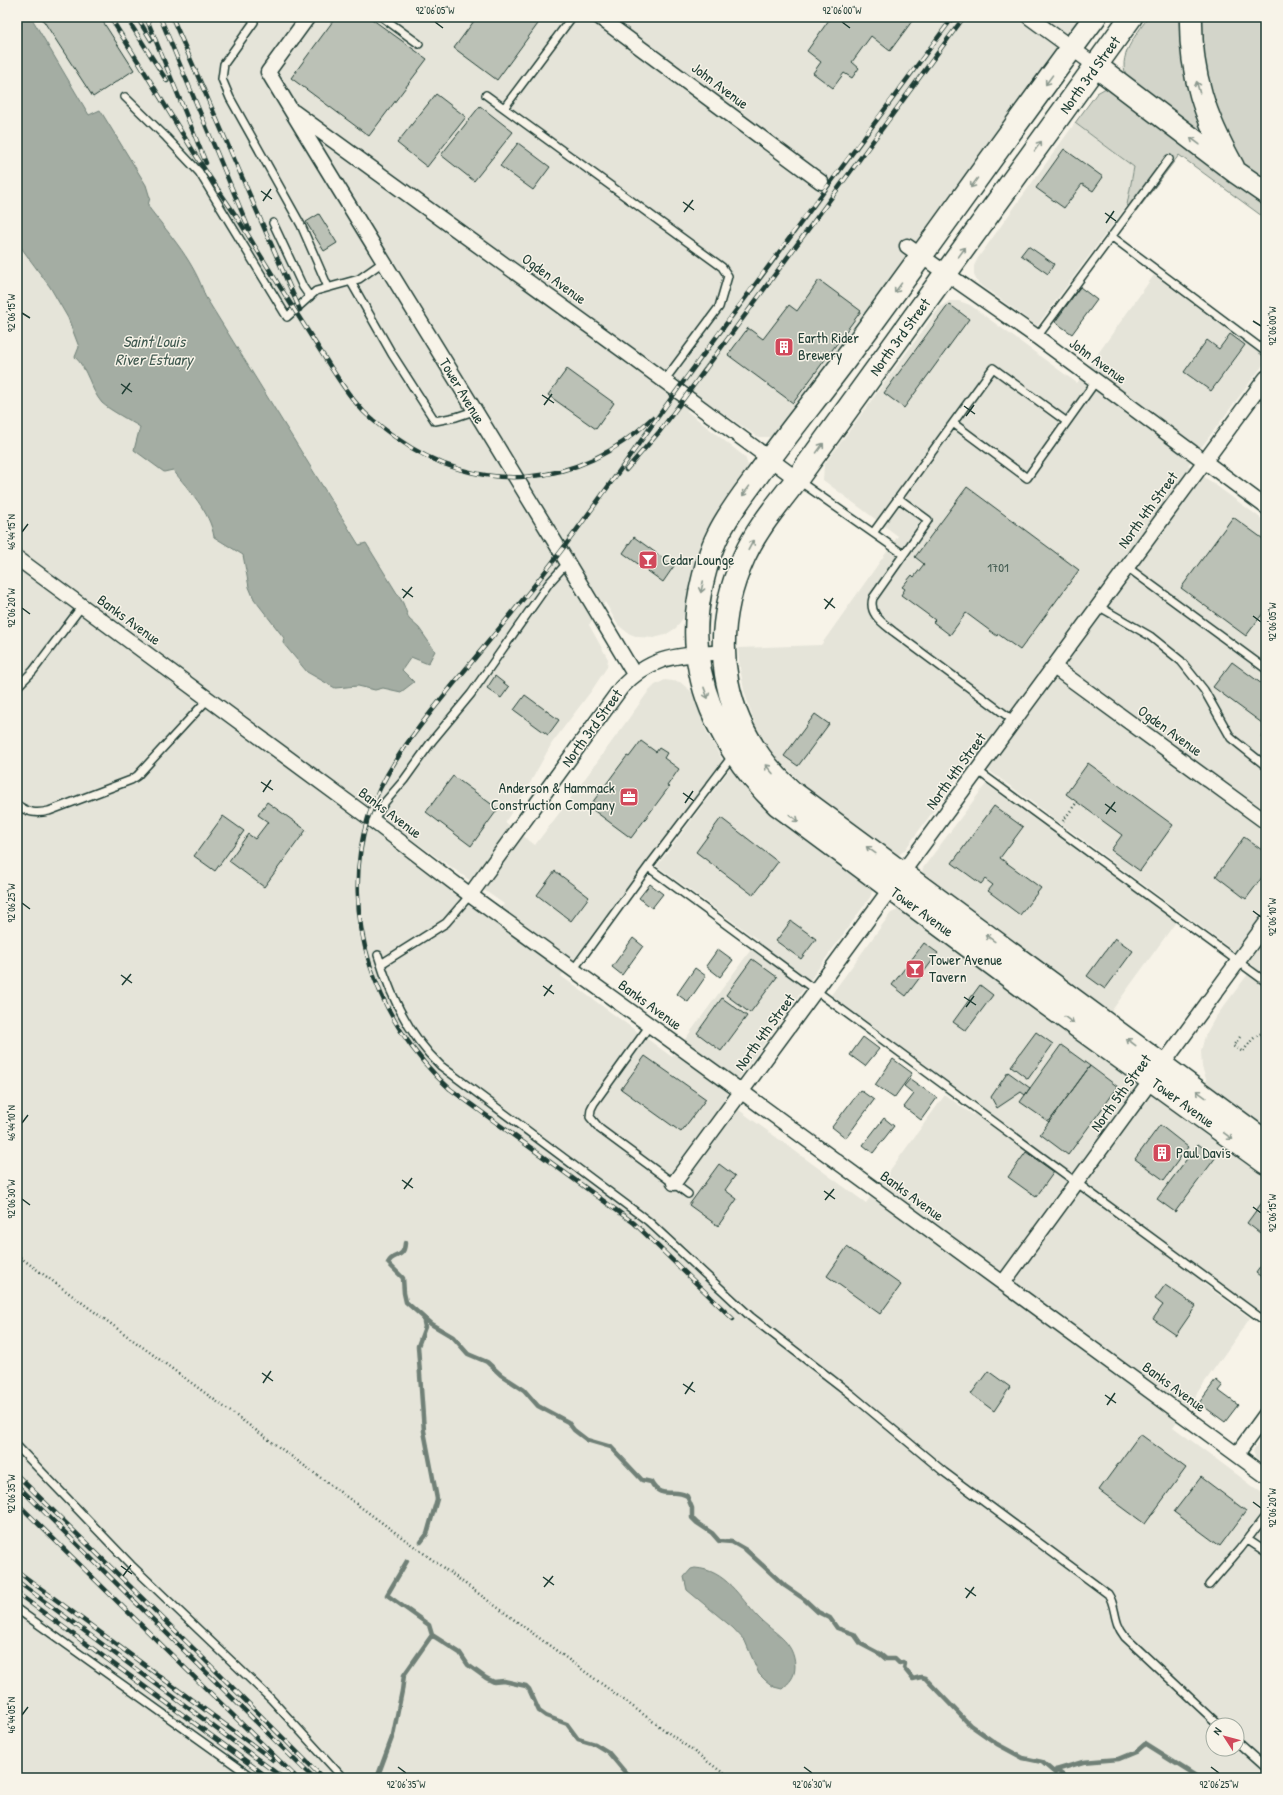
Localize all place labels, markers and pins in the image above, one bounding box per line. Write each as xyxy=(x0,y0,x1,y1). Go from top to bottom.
place label: Earth Rider Brewery xyxy=(798,327,859,365)
building icon: Earth Rider Brewery xyxy=(773,336,795,358)
bar icon: Cedar Lounge xyxy=(637,549,659,571)
place label: Cedar Lounge xyxy=(662,549,734,570)
place label: Anderson & Hammack Construction Company xyxy=(491,777,615,815)
office icon: Anderson & Hammack Construction Company xyxy=(618,786,640,808)
place label: Tower Avenue Tavern xyxy=(929,949,1002,987)
bar icon: Tower Avenue Tavern xyxy=(904,958,926,980)
building icon: Paul Davis xyxy=(1151,1142,1173,1164)
place label: Paul Davis xyxy=(1176,1142,1231,1163)

